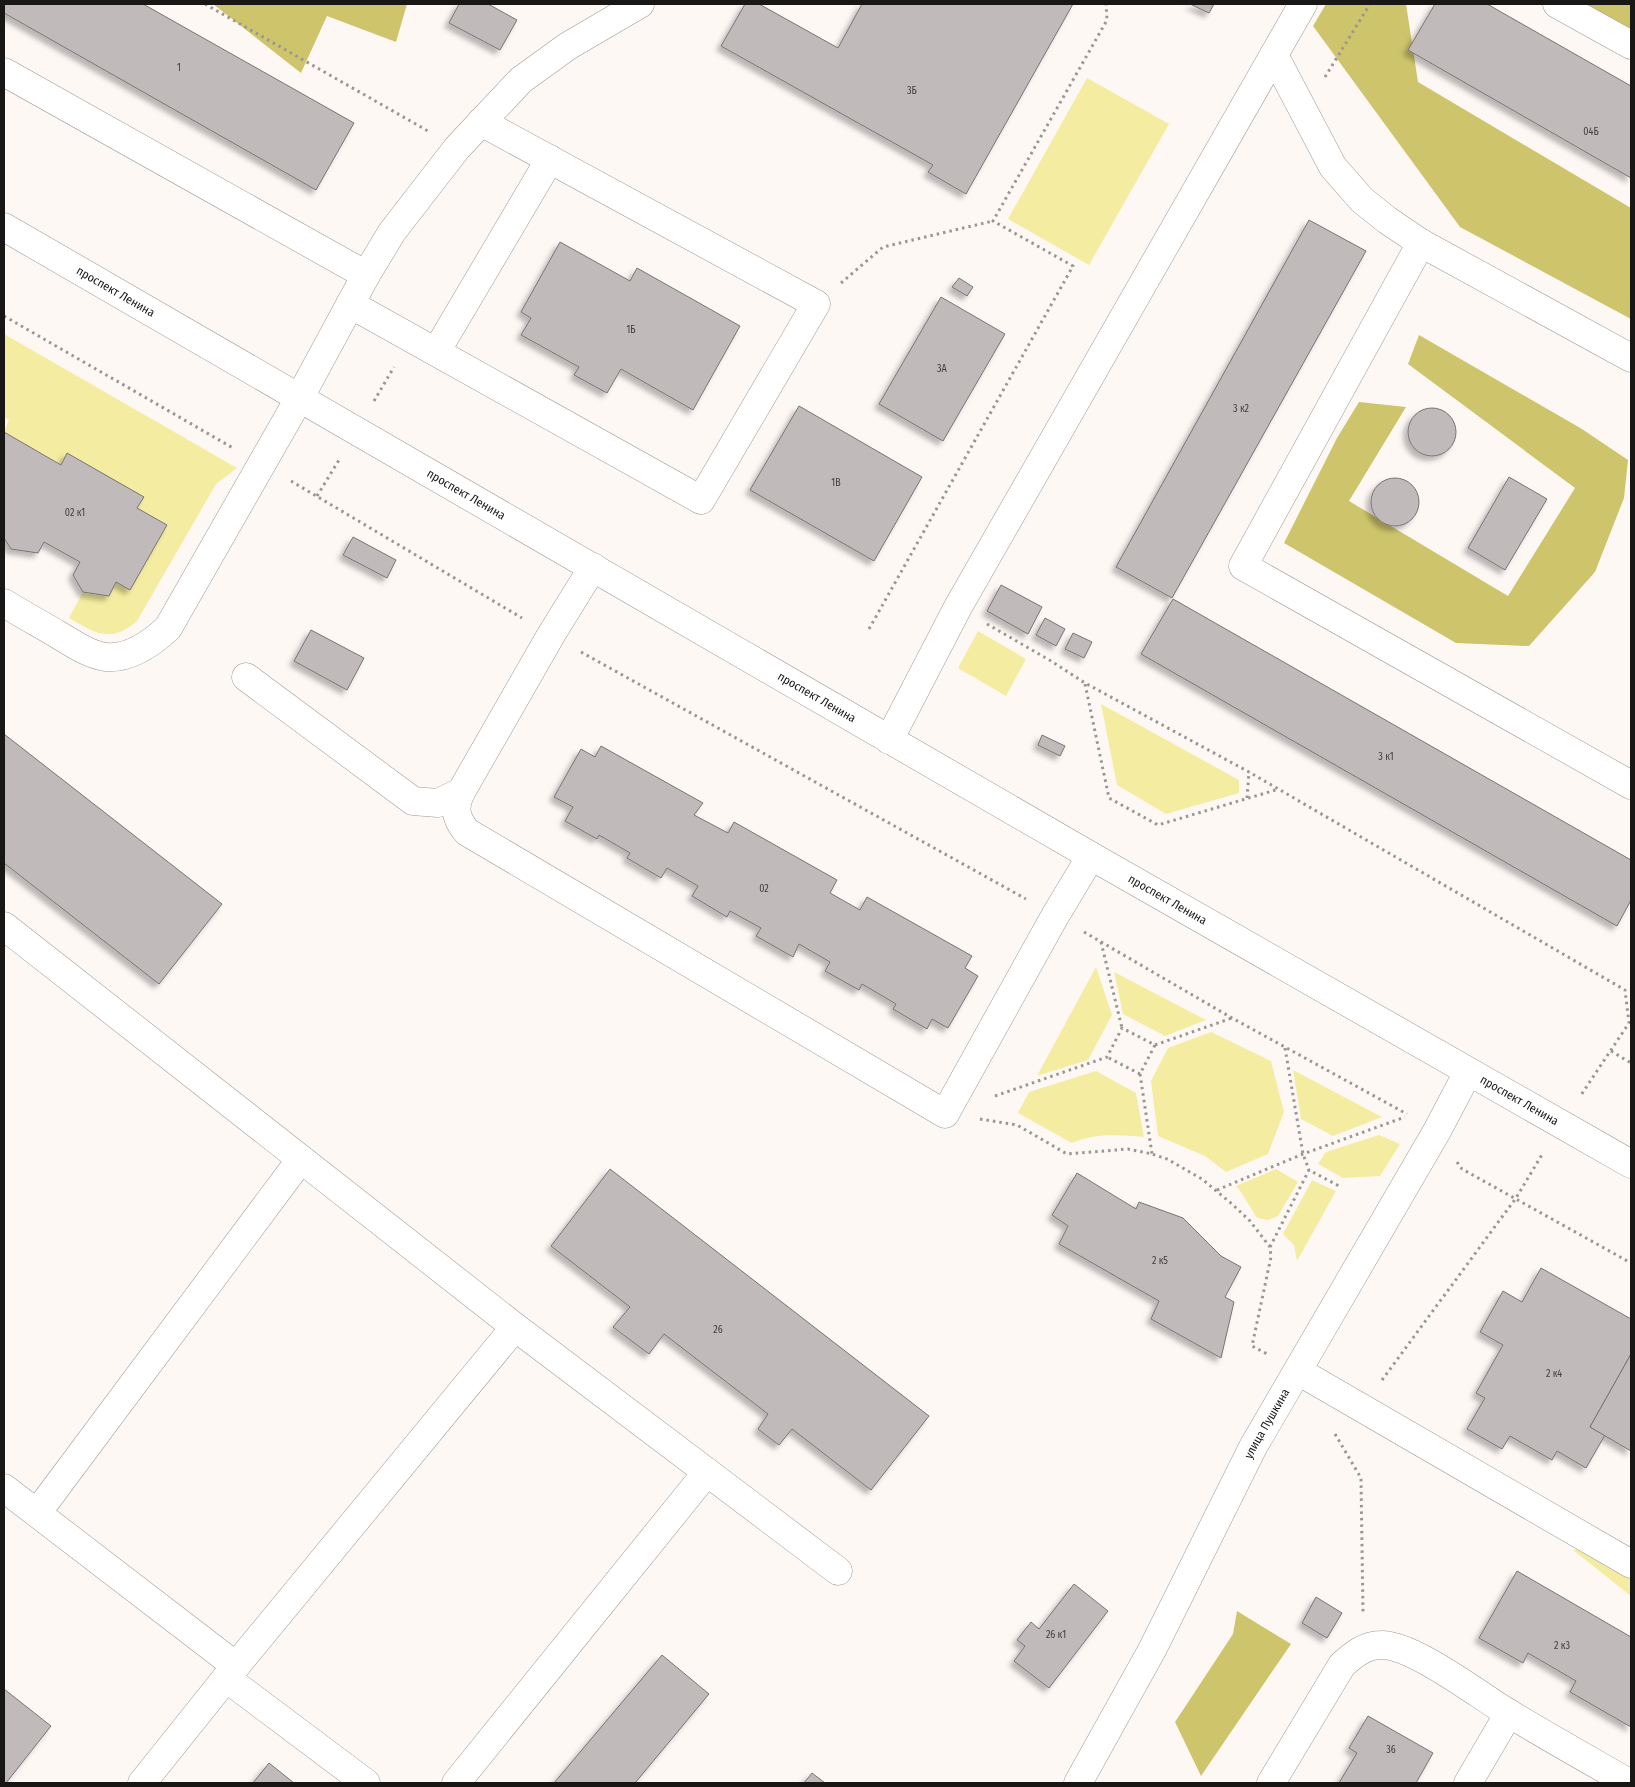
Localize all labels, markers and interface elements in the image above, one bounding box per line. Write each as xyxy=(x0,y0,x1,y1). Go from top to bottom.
house number: 1 xyxy=(177,62,181,74)
house number: 3Б xyxy=(907,85,917,97)
house number: 04Б xyxy=(1583,126,1599,138)
street label: проспект Ленина xyxy=(74,264,157,320)
house number: 1Б xyxy=(626,324,636,336)
house number: 3А xyxy=(937,363,948,375)
house number: 3 к2 xyxy=(1233,403,1250,415)
street label: проспект Ленина xyxy=(425,466,508,523)
house number: 1В xyxy=(831,477,841,489)
house number: 02 к1 xyxy=(65,507,85,519)
street label: проспект Ленина xyxy=(775,669,858,725)
house number: 3 к1 xyxy=(1378,751,1394,763)
street label: проспект Ленина xyxy=(1126,872,1209,928)
house number: 02 xyxy=(759,883,769,895)
street label: проспект Ленина xyxy=(1478,1072,1561,1128)
house number: 2 к5 xyxy=(1152,1255,1168,1267)
house number: 26 xyxy=(713,1324,723,1336)
house number: 2 к4 xyxy=(1546,1368,1562,1380)
street label: улица Пушкина xyxy=(1241,1386,1292,1461)
house number: 26 к1 xyxy=(1046,1629,1066,1641)
house number: 2 к3 xyxy=(1554,1640,1570,1652)
house number: 36 xyxy=(1386,1744,1396,1756)

